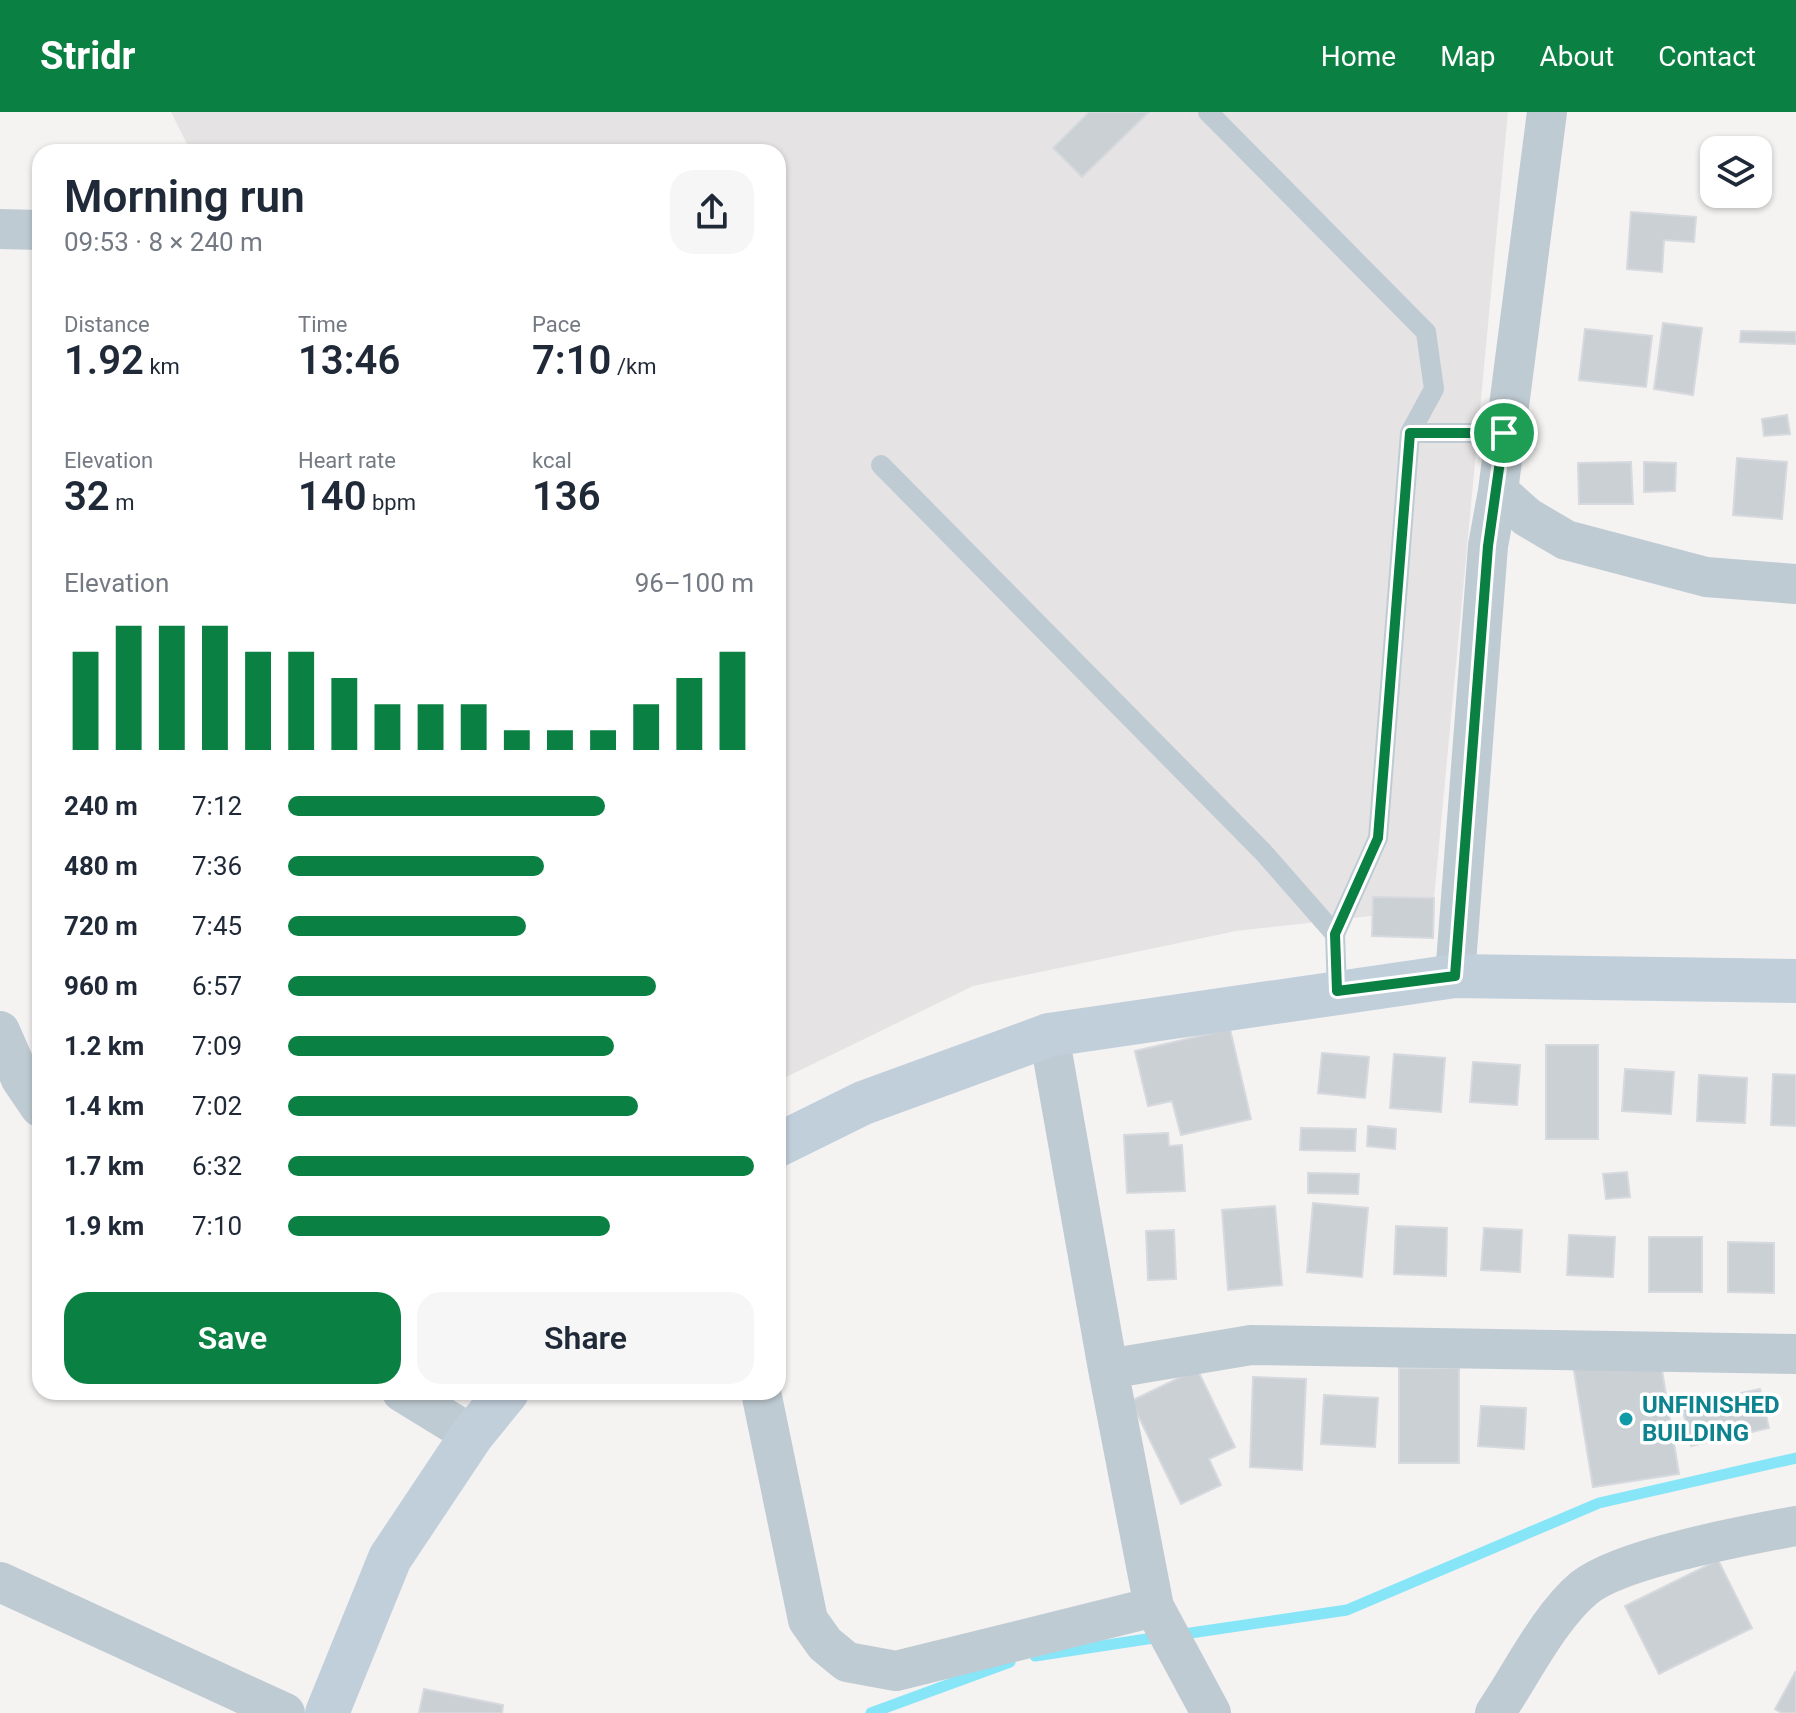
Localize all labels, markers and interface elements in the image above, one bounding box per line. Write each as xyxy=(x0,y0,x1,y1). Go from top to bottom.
text: Stridr xyxy=(40,34,136,78)
text: Home xyxy=(1321,40,1396,73)
text: Map xyxy=(1440,40,1496,73)
text: About xyxy=(1540,40,1614,73)
text: Contact xyxy=(1658,40,1756,73)
map controls xyxy=(1700,136,1772,208)
button: layers xyxy=(1700,136,1772,208)
button: share xyxy=(670,170,754,254)
text: Morning run xyxy=(64,171,305,223)
text: 09:53 · 8 × 240 m xyxy=(64,227,263,257)
text: Distance xyxy=(64,312,150,337)
text: Time xyxy=(298,312,347,337)
text: Pace xyxy=(532,312,581,337)
text: 1.92 xyxy=(64,337,144,384)
text: 13:46 xyxy=(298,337,400,384)
text: 7:10 xyxy=(532,337,611,384)
text: km xyxy=(144,354,180,379)
text: /km xyxy=(611,354,656,379)
pin xyxy=(1470,399,1538,467)
icon: arrive xyxy=(1482,411,1526,455)
text: Elevation xyxy=(64,448,153,473)
text: Heart rate xyxy=(298,448,396,473)
text: kcal xyxy=(532,448,572,473)
text: 32 xyxy=(64,473,110,520)
text: 140 xyxy=(298,473,367,520)
text: 136 xyxy=(532,473,601,520)
text: m xyxy=(110,490,134,515)
text: bpm xyxy=(367,490,416,515)
text: Elevation xyxy=(64,568,169,598)
text: 96–100 m xyxy=(635,568,754,598)
text: 240 m xyxy=(64,791,138,821)
text: 7:12 xyxy=(192,791,242,821)
text: 480 m xyxy=(64,851,138,881)
text: 7:36 xyxy=(192,851,242,881)
text: 720 m xyxy=(64,911,138,941)
text: 7:45 xyxy=(192,911,242,941)
text: 960 m xyxy=(64,971,138,1001)
text: 6:57 xyxy=(192,971,242,1001)
text: 1.2 km xyxy=(64,1031,144,1061)
text: 7:09 xyxy=(192,1031,242,1061)
text: 1.4 km xyxy=(64,1091,144,1121)
text: 7:02 xyxy=(192,1091,242,1121)
text: 1.7 km xyxy=(64,1151,144,1181)
text: 6:32 xyxy=(192,1151,242,1181)
text: 1.9 km xyxy=(64,1211,144,1241)
text: 7:10 xyxy=(192,1211,242,1241)
button: Save xyxy=(64,1292,401,1384)
button: Share xyxy=(417,1292,754,1384)
place label: UNFINISHED BUILDING xyxy=(1642,1391,1780,1447)
marker: UNFINISHED BUILDING xyxy=(1617,1410,1635,1428)

